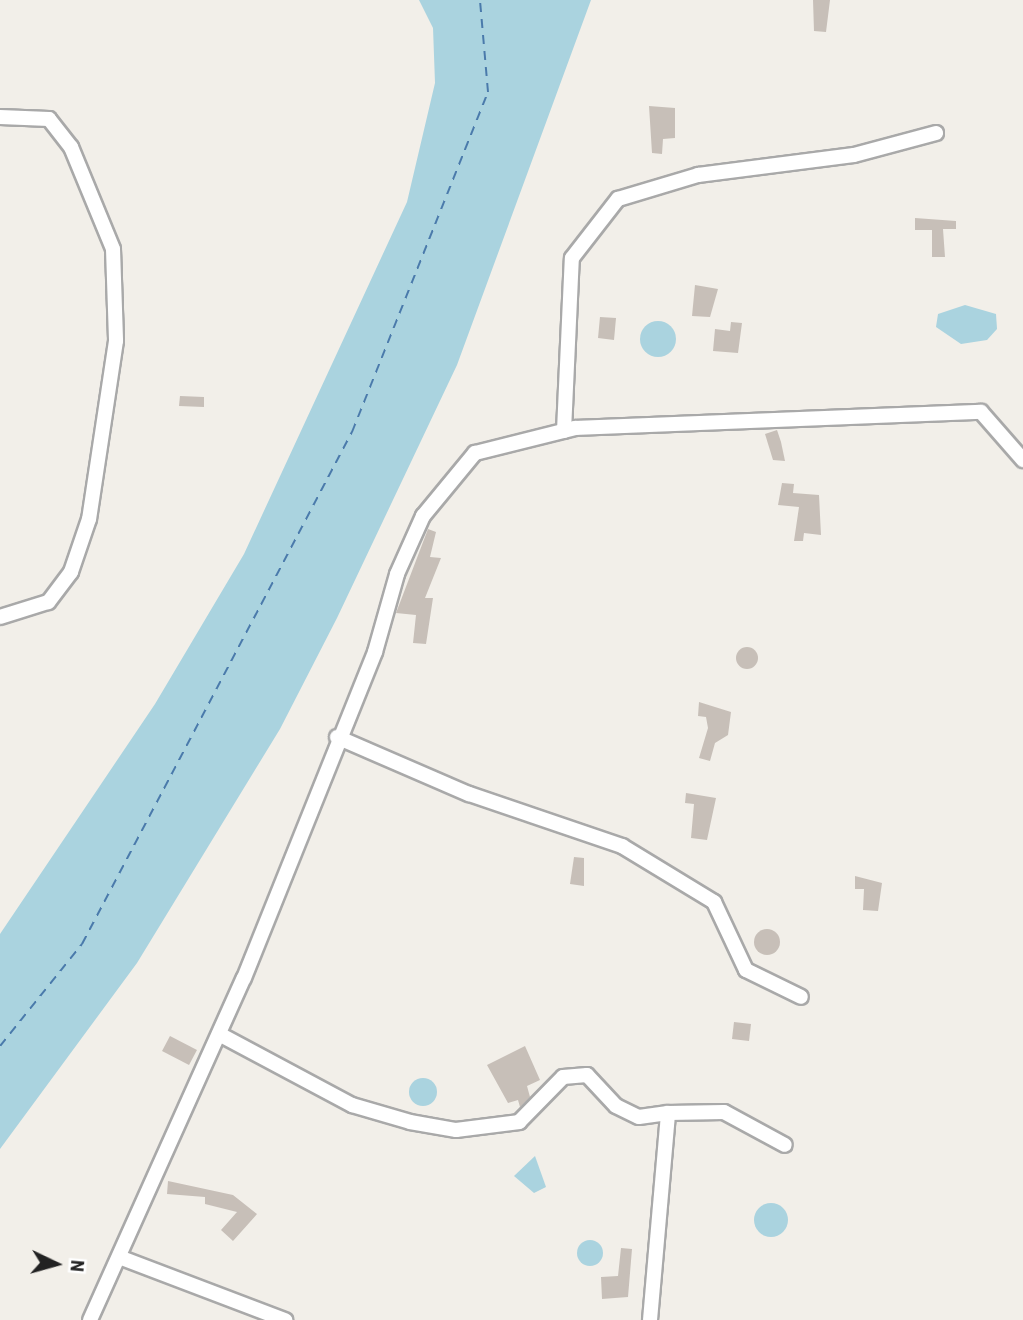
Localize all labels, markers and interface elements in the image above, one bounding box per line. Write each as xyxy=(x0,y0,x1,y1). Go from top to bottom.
north arrow xyxy=(21,1229,91,1299)
text: N xyxy=(65,1259,89,1273)

